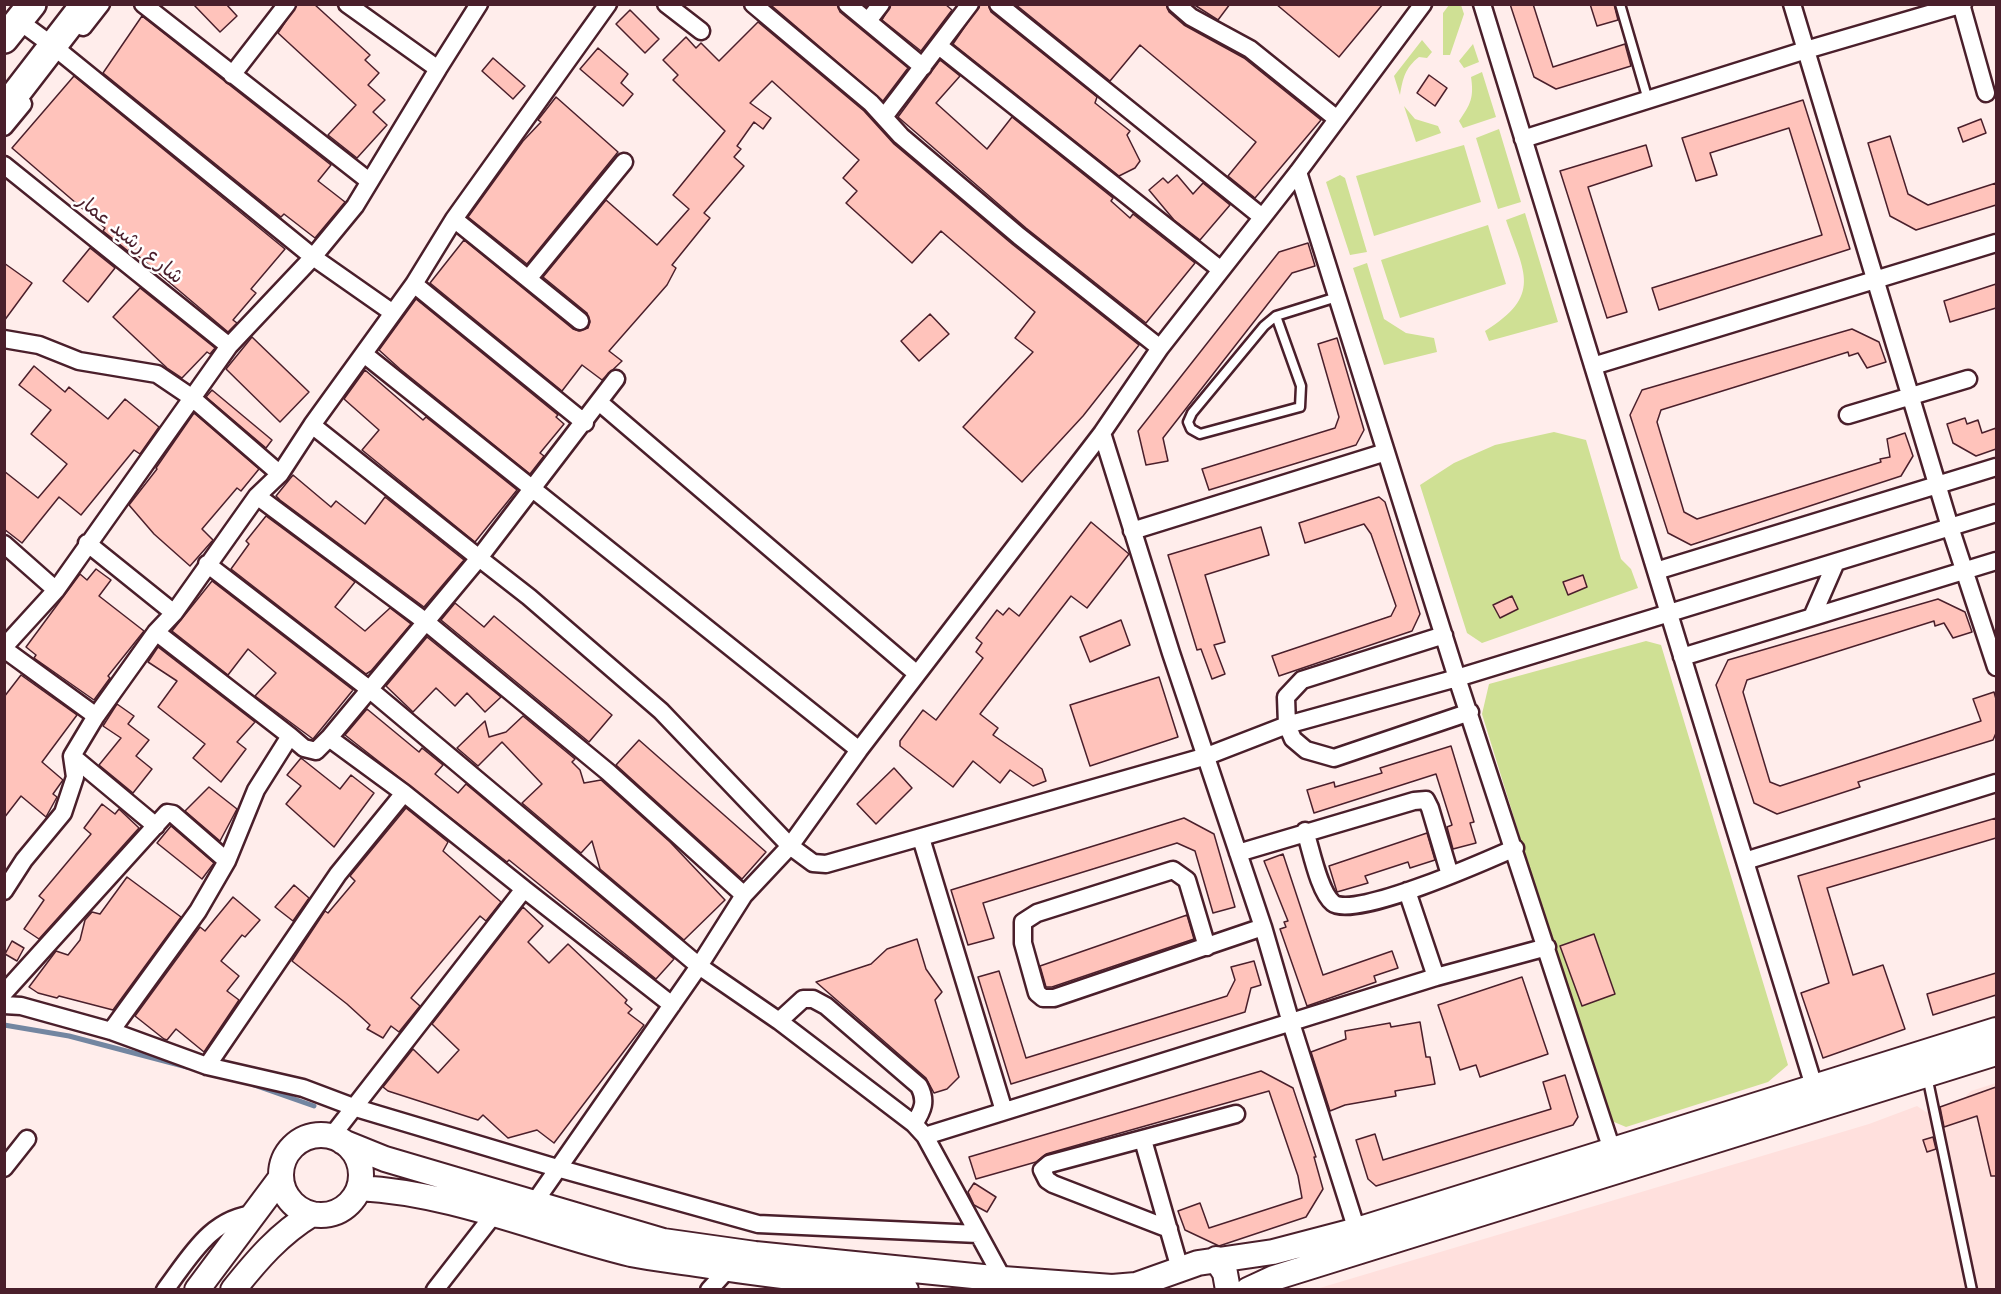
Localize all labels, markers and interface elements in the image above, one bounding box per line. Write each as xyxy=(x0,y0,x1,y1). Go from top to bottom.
street label: شارع رشيد عمار xyxy=(72,189,188,289)

